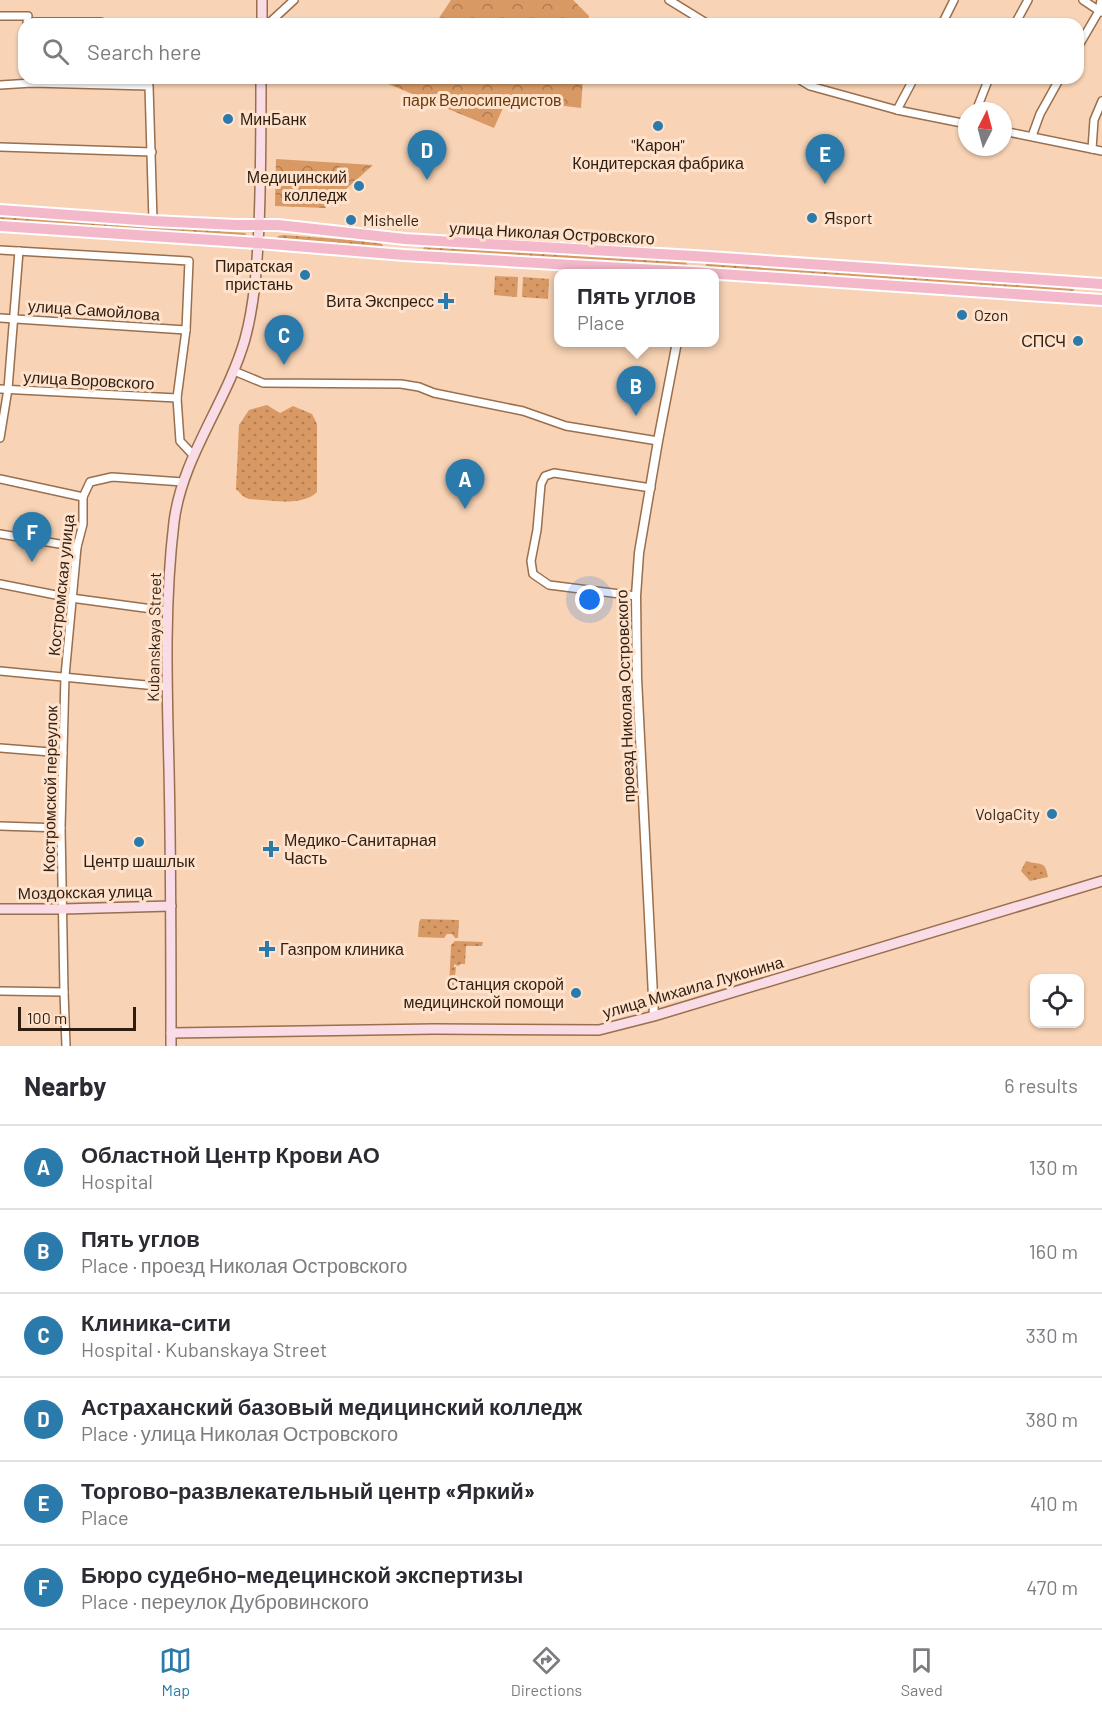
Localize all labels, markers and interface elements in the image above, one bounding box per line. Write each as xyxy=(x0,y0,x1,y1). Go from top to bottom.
search box xyxy=(18,18,1084,84)
icon: search xyxy=(39,35,72,68)
text: Search here xyxy=(87,38,201,64)
park label: парк Велосипедистов xyxy=(402,90,562,109)
north arrow xyxy=(958,102,1012,156)
place label: МинБанк xyxy=(240,109,307,128)
marker: МинБанк xyxy=(221,112,235,126)
marker: "Карон" Кондитерская фабрика xyxy=(651,119,665,133)
pin: D xyxy=(408,130,446,180)
pin: E xyxy=(806,134,844,184)
place label: "Карон" Кондитерская фабрика xyxy=(572,135,744,172)
place label: Медицинский колледж xyxy=(247,167,347,204)
marker: Медицинский колледж xyxy=(352,179,366,193)
place label: Яsport xyxy=(824,208,873,227)
place label: Mishelle xyxy=(363,210,419,229)
marker: Яsport xyxy=(805,211,819,225)
marker: Mishelle xyxy=(344,213,358,227)
street label: улица Николая Островского xyxy=(449,218,655,247)
place label: Пиратская пристань xyxy=(215,256,293,293)
marker: Пиратская пристань xyxy=(298,268,312,282)
popup xyxy=(554,269,719,347)
text: Пять углов xyxy=(577,282,696,308)
place label: Вита Экспресс xyxy=(326,291,434,310)
marker: Вита Экспресс xyxy=(439,294,453,308)
street label: улица Самойлова xyxy=(27,295,161,324)
place label: Ozon xyxy=(974,305,1008,324)
marker: Ozon xyxy=(955,308,969,322)
text: Place xyxy=(577,310,625,334)
pin: C xyxy=(264,316,304,365)
place label: СПСЧ xyxy=(1021,331,1066,350)
marker: СПСЧ xyxy=(1071,334,1085,348)
pin: B xyxy=(616,366,656,416)
street label: улица Воровского xyxy=(23,367,155,392)
pin: A xyxy=(446,460,484,509)
pin: F xyxy=(12,512,51,562)
street label: Костромская улица xyxy=(44,513,77,657)
street label: Kubanskaya Street xyxy=(143,572,164,702)
your location xyxy=(575,585,604,614)
street label: проезд Николая Островского xyxy=(611,589,638,803)
street label: Костромской переулок xyxy=(39,704,60,873)
place label: VolgaCity xyxy=(975,804,1041,823)
marker: VolgaCity xyxy=(1045,807,1059,821)
place label: Медико-Санитарная Часть xyxy=(284,830,436,867)
marker: Центр шашлык xyxy=(132,835,146,849)
marker: Медико-Санитарная Часть xyxy=(262,840,280,858)
place label: Центр шашлык xyxy=(83,851,196,870)
street label: Моздокская улица xyxy=(17,881,153,902)
place label: Газпром клиника xyxy=(280,939,404,958)
marker: Газпром клиника xyxy=(258,940,276,958)
street label: улица Михаила Луконина xyxy=(600,952,785,1021)
place label: Станция скорой медицинской помощи xyxy=(403,974,564,1011)
map controls xyxy=(1030,974,1084,1028)
button: locate xyxy=(1030,974,1084,1028)
marker: Станция скорой медицинской помощи xyxy=(569,986,583,1000)
scale bar xyxy=(18,1004,136,1032)
text: 100 m xyxy=(27,1008,67,1027)
text: Nearby xyxy=(24,1070,106,1101)
text: 6 results xyxy=(1004,1073,1078,1097)
text: Областной Центр Крови АО xyxy=(81,1141,380,1167)
text: A xyxy=(37,1155,50,1179)
text: 130 m xyxy=(1029,1155,1078,1179)
text: Hospital xyxy=(81,1169,153,1193)
text: Пять углов xyxy=(81,1225,200,1251)
text: B xyxy=(37,1239,50,1263)
text: 160 m xyxy=(1029,1239,1078,1263)
text: Place · проезд Николая Островского xyxy=(81,1253,407,1277)
text: Клиника-сити xyxy=(81,1309,231,1335)
text: C xyxy=(37,1323,50,1347)
text: 330 m xyxy=(1026,1323,1078,1347)
text: Hospital · Kubanskaya Street xyxy=(81,1337,327,1361)
text: Астраханский базовый медицинский колледж xyxy=(81,1393,582,1419)
text: D xyxy=(37,1407,50,1431)
text: 380 m xyxy=(1025,1407,1078,1431)
text: Place · улица Николая Островского xyxy=(81,1421,398,1445)
text: Торгово-развлекательный центр «Яркий» xyxy=(81,1477,535,1503)
text: E xyxy=(38,1491,49,1515)
text: 410 m xyxy=(1030,1491,1078,1515)
text: Place xyxy=(81,1505,129,1529)
text: Бюро судебно-медецинской экспертизы xyxy=(81,1561,523,1587)
text: F xyxy=(38,1575,49,1599)
text: 470 m xyxy=(1026,1575,1078,1599)
text: Place · переулок Дубровинского xyxy=(81,1589,369,1613)
tab: Map xyxy=(159,1644,192,1699)
tab: Directions xyxy=(511,1644,582,1699)
tab: Saved xyxy=(901,1644,943,1699)

